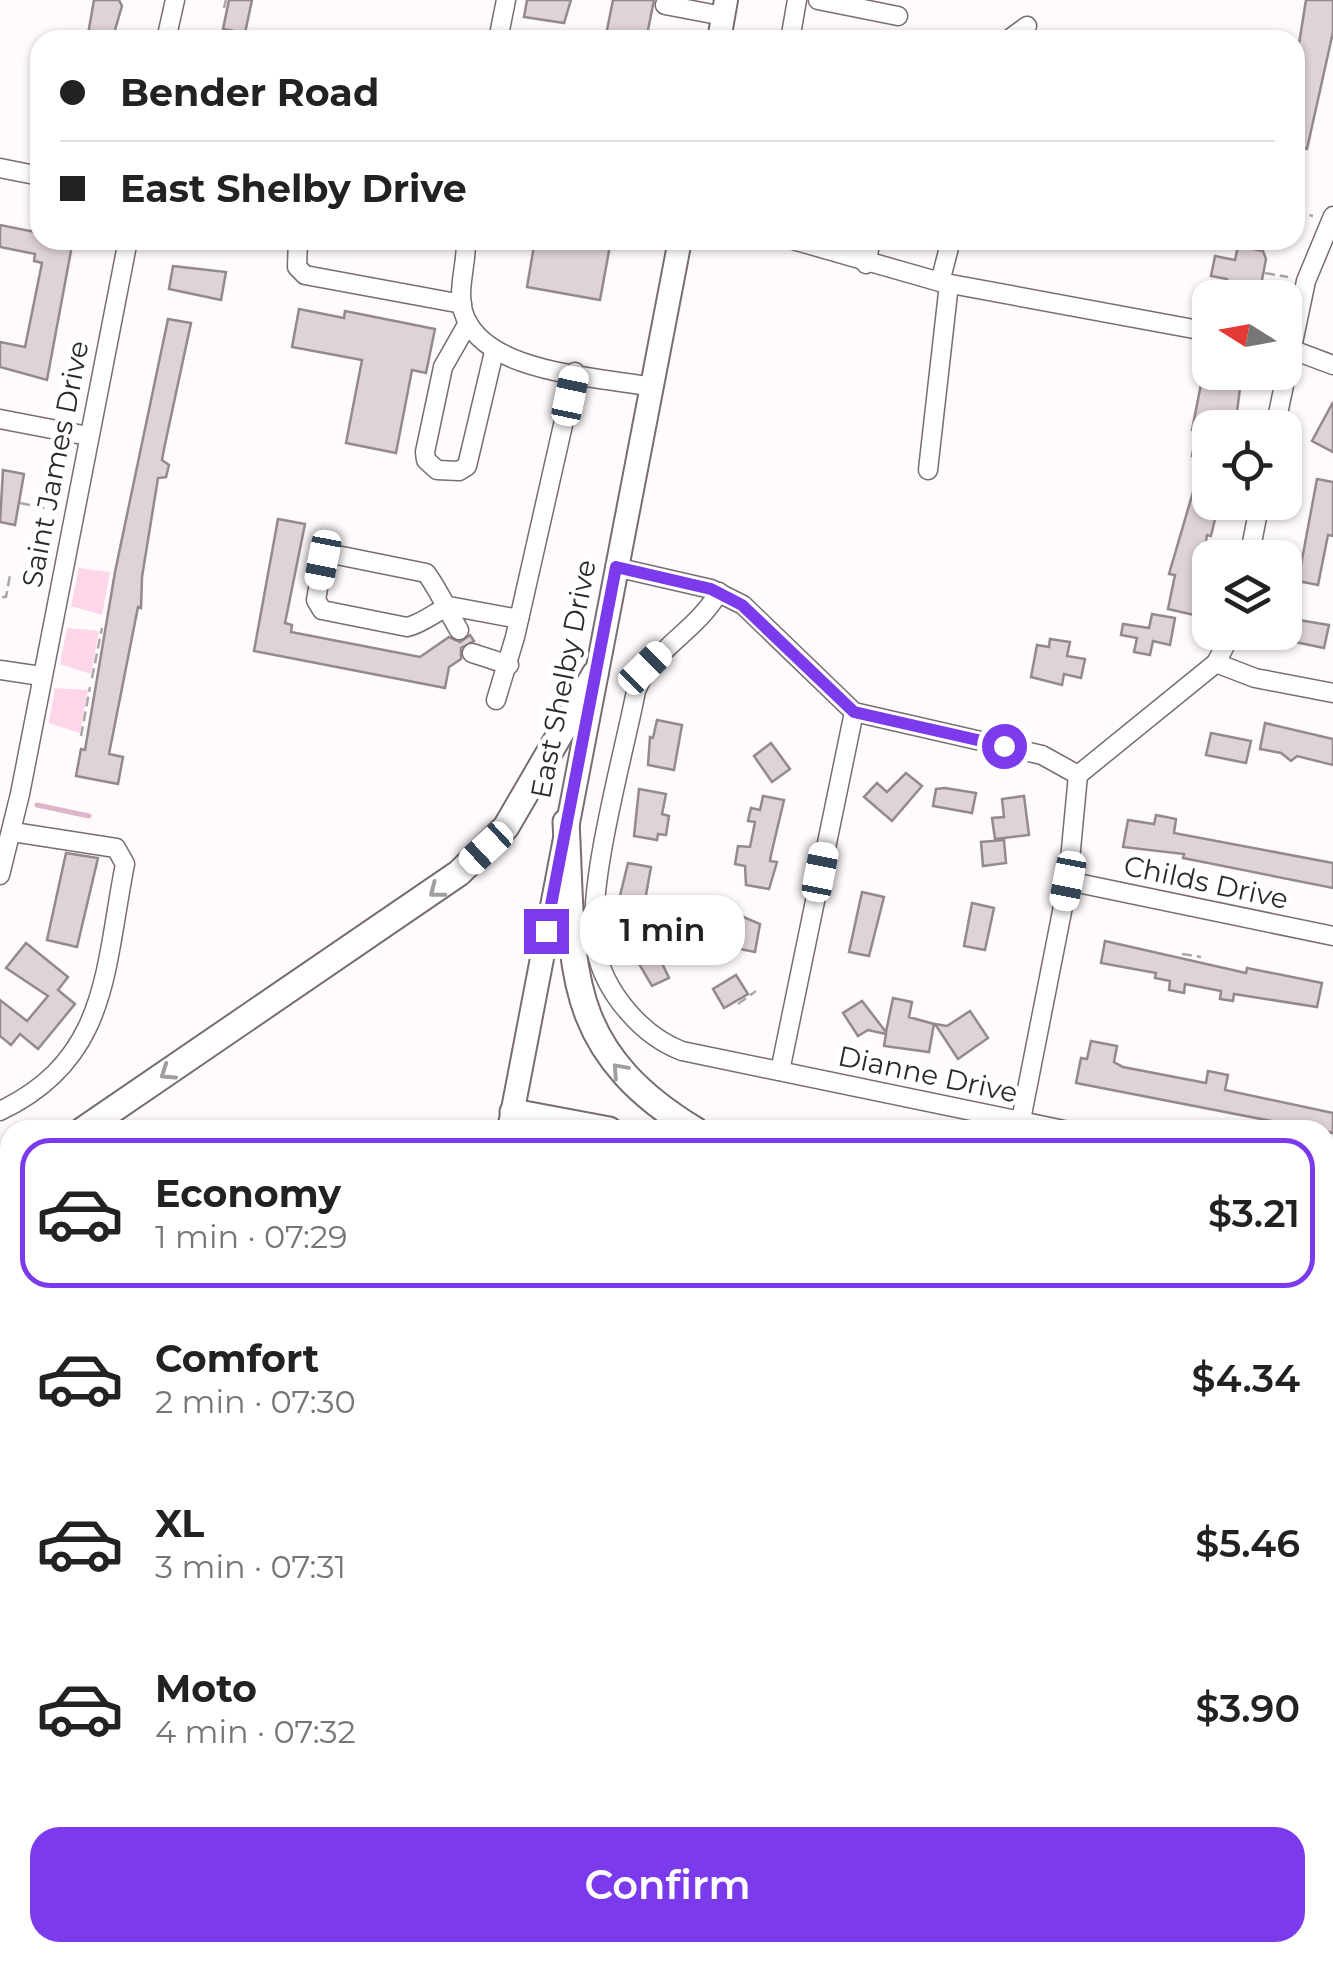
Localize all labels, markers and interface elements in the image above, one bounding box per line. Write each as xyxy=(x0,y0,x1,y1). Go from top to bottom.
text: Bender Road xyxy=(120,69,379,116)
text: East Shelby Drive xyxy=(120,165,467,212)
north arrow xyxy=(1192,280,1302,390)
map controls xyxy=(1192,280,1302,650)
street label: Saint James Drive xyxy=(14,338,96,590)
car xyxy=(549,364,591,428)
button: locate xyxy=(1192,410,1302,520)
car xyxy=(303,528,343,592)
button: layers xyxy=(1192,540,1302,650)
street label: East Shelby Drive xyxy=(523,557,603,801)
car xyxy=(613,636,677,700)
route start xyxy=(982,724,1027,769)
car xyxy=(454,817,518,879)
car xyxy=(800,840,840,904)
street label: Childs Drive xyxy=(1121,848,1291,916)
car xyxy=(1048,849,1088,913)
one-way arrow xyxy=(429,880,447,897)
callout: 1 min xyxy=(581,896,746,966)
route end xyxy=(524,909,569,954)
text: 1 min xyxy=(620,910,705,949)
street label: Dianne Drive xyxy=(835,1038,1021,1110)
one-way arrow xyxy=(159,1061,177,1080)
one-way arrow xyxy=(613,1063,631,1082)
icon: car xyxy=(35,1168,125,1258)
text: Economy xyxy=(155,1170,341,1217)
text: $3.21 xyxy=(1208,1190,1300,1237)
text: 1 min · 07:29 xyxy=(155,1217,348,1256)
icon: car xyxy=(35,1333,125,1423)
text: Comfort xyxy=(155,1335,319,1382)
text: $4.34 xyxy=(1192,1355,1300,1402)
text: 2 min · 07:30 xyxy=(155,1382,356,1421)
icon: car xyxy=(35,1498,125,1588)
text: XL xyxy=(155,1500,204,1547)
text: $5.46 xyxy=(1195,1520,1300,1567)
text: 3 min · 07:31 xyxy=(155,1547,346,1586)
icon: car xyxy=(35,1663,125,1753)
text: Moto xyxy=(155,1665,257,1712)
text: $3.90 xyxy=(1196,1685,1300,1732)
text: 4 min · 07:32 xyxy=(155,1712,356,1751)
button: Confirm xyxy=(30,1827,1305,1942)

